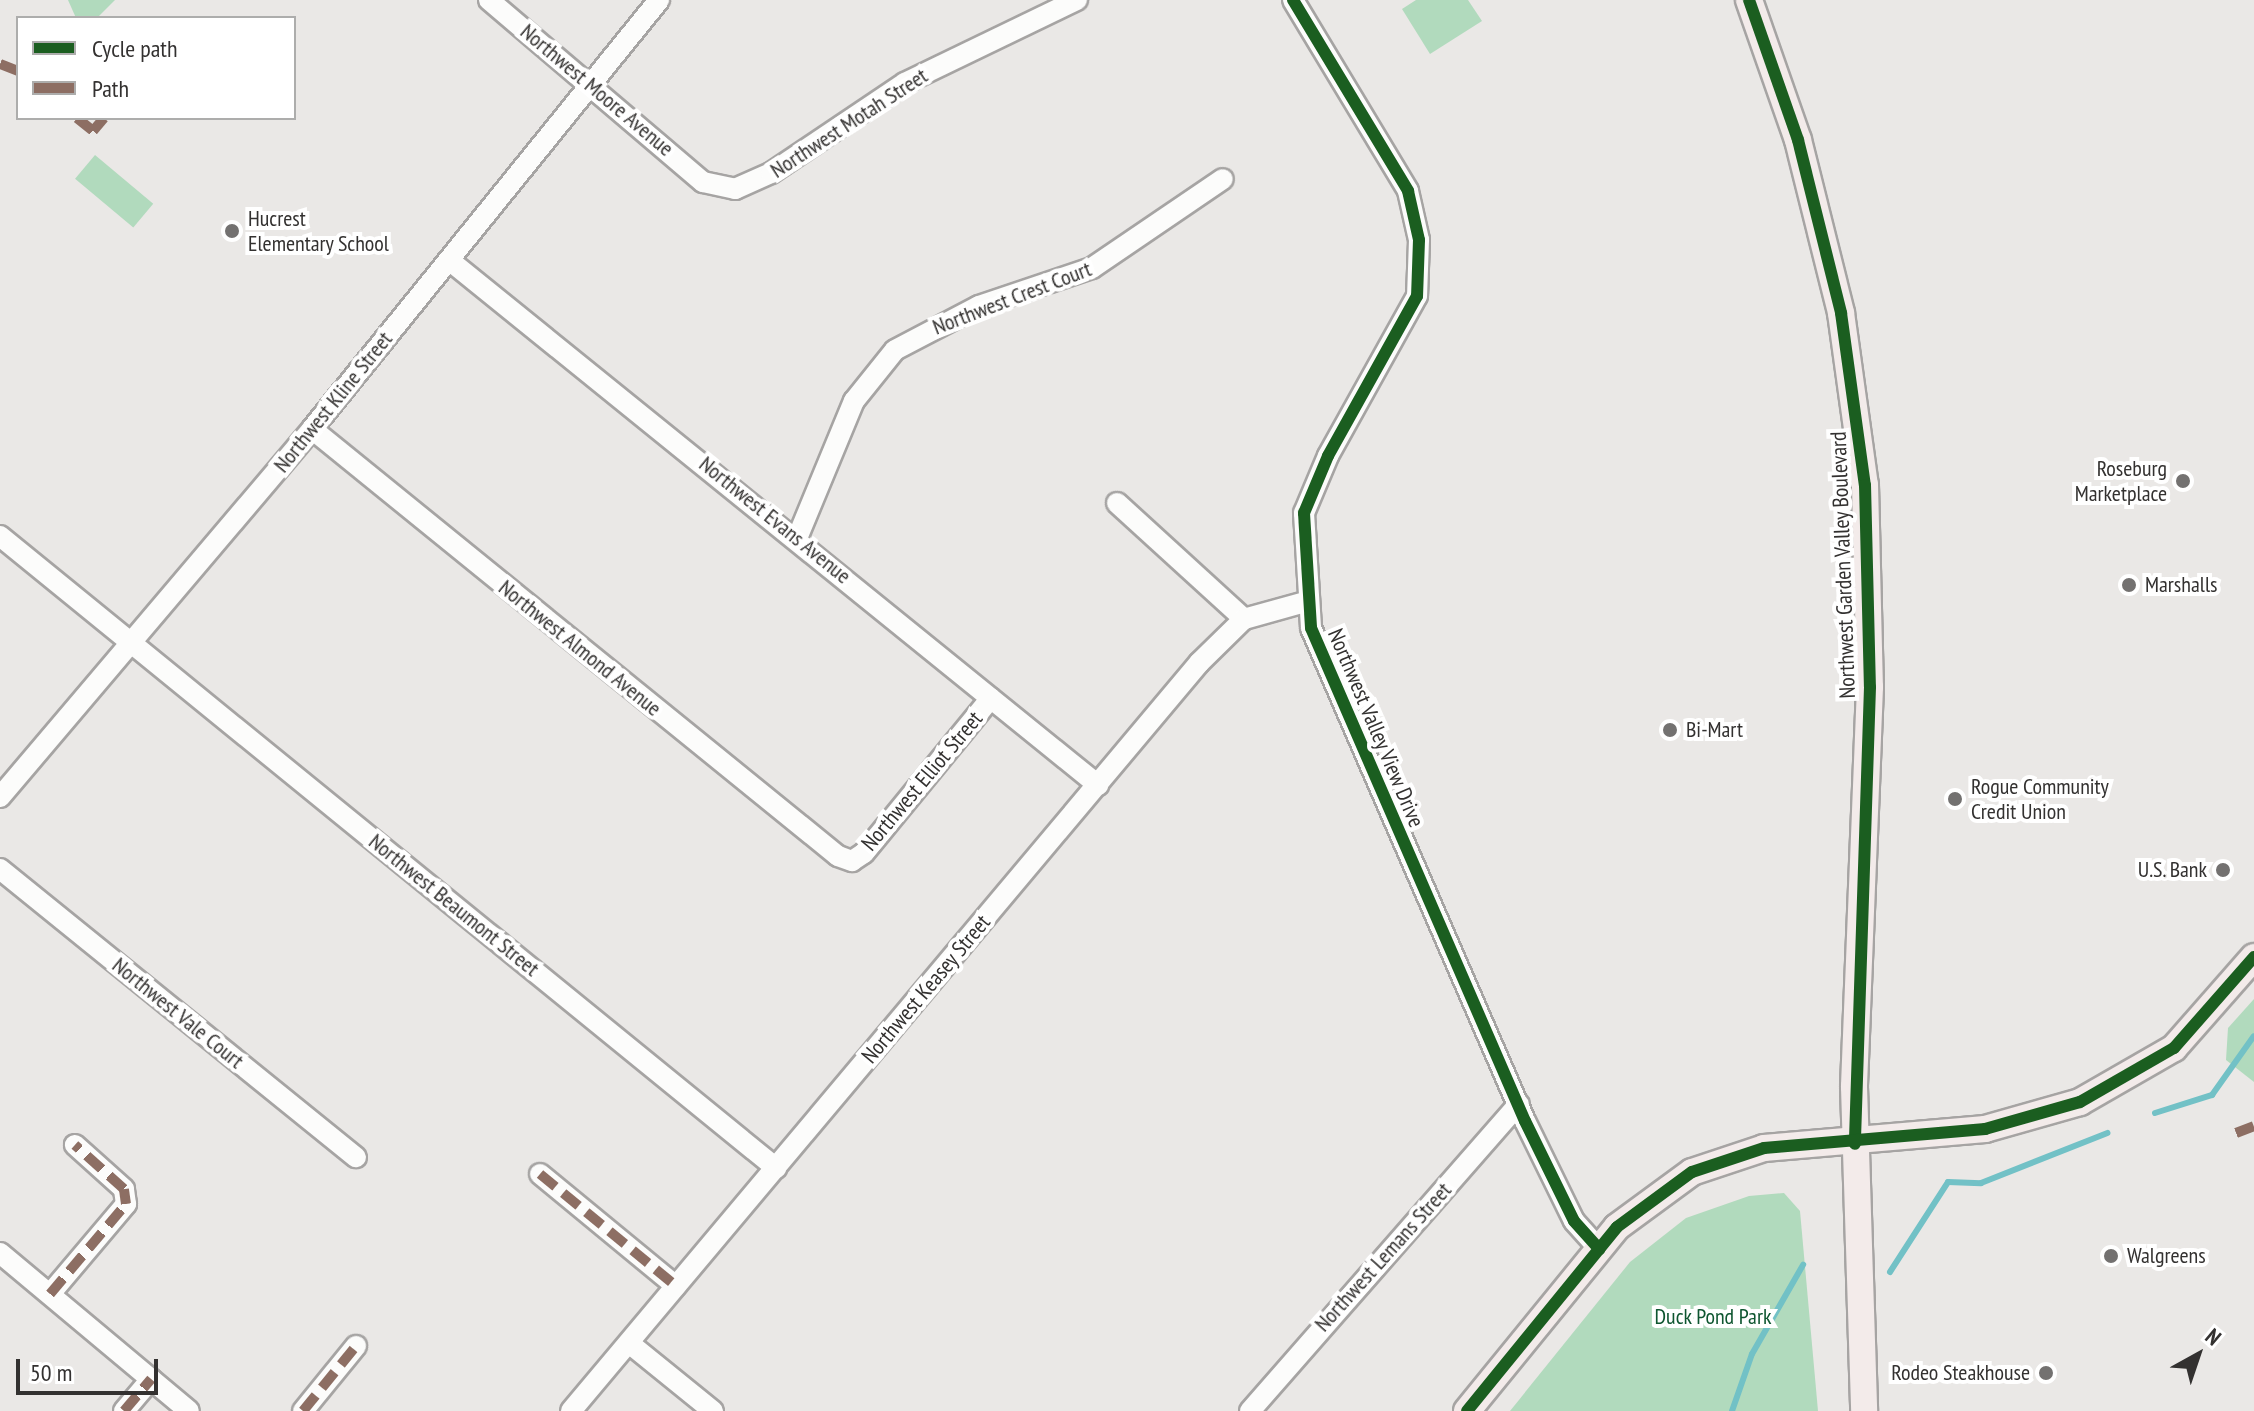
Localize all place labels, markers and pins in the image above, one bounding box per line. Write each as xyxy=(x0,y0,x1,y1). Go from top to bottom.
place label: Hucrest Elementary School xyxy=(248,205,390,256)
marker: Hucrest Elementary School xyxy=(223,222,241,240)
place label: Roseburg Marketplace xyxy=(2075,455,2167,506)
marker: Roseburg Marketplace xyxy=(2174,472,2192,490)
place label: Marshalls xyxy=(2145,572,2217,598)
marker: Marshalls xyxy=(2120,576,2138,594)
place label: Bi-Mart xyxy=(1686,717,1743,743)
marker: Bi-Mart xyxy=(1661,721,1679,739)
place label: Rogue Community Credit Union xyxy=(1971,773,2109,824)
marker: Rogue Community Credit Union xyxy=(1946,790,1964,808)
place label: U.S. Bank xyxy=(2136,857,2207,883)
marker: U.S. Bank xyxy=(2214,861,2232,879)
place label: Walgreens xyxy=(2127,1243,2206,1269)
marker: Walgreens xyxy=(2102,1247,2120,1265)
place label: Rodeo Steakhouse xyxy=(1891,1360,2030,1386)
marker: Rodeo Steakhouse xyxy=(2037,1364,2055,1382)

